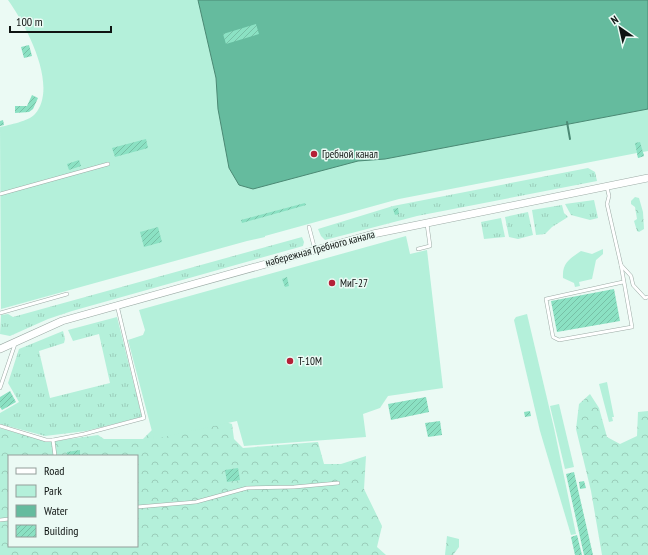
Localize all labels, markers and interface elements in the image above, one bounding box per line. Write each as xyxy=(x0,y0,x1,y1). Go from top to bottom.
scale bar xyxy=(10,8,111,34)
north arrow xyxy=(600,8,640,48)
text: N xyxy=(608,12,621,27)
text: 100 m xyxy=(16,14,43,29)
place label: Гребной канал xyxy=(322,147,378,161)
marker: Гребной канал xyxy=(309,149,319,159)
street label: набережная Гребного канала xyxy=(264,227,376,269)
place label: МиГ-27 xyxy=(340,276,368,290)
marker: МиГ-27 xyxy=(327,278,337,288)
place label: Т-10М xyxy=(298,354,322,368)
marker: Т-10М xyxy=(285,356,295,366)
legend xyxy=(8,455,138,547)
text: Road xyxy=(44,463,64,478)
text: Park xyxy=(44,483,62,498)
text: Water xyxy=(44,503,69,518)
text: Building xyxy=(44,523,79,538)

